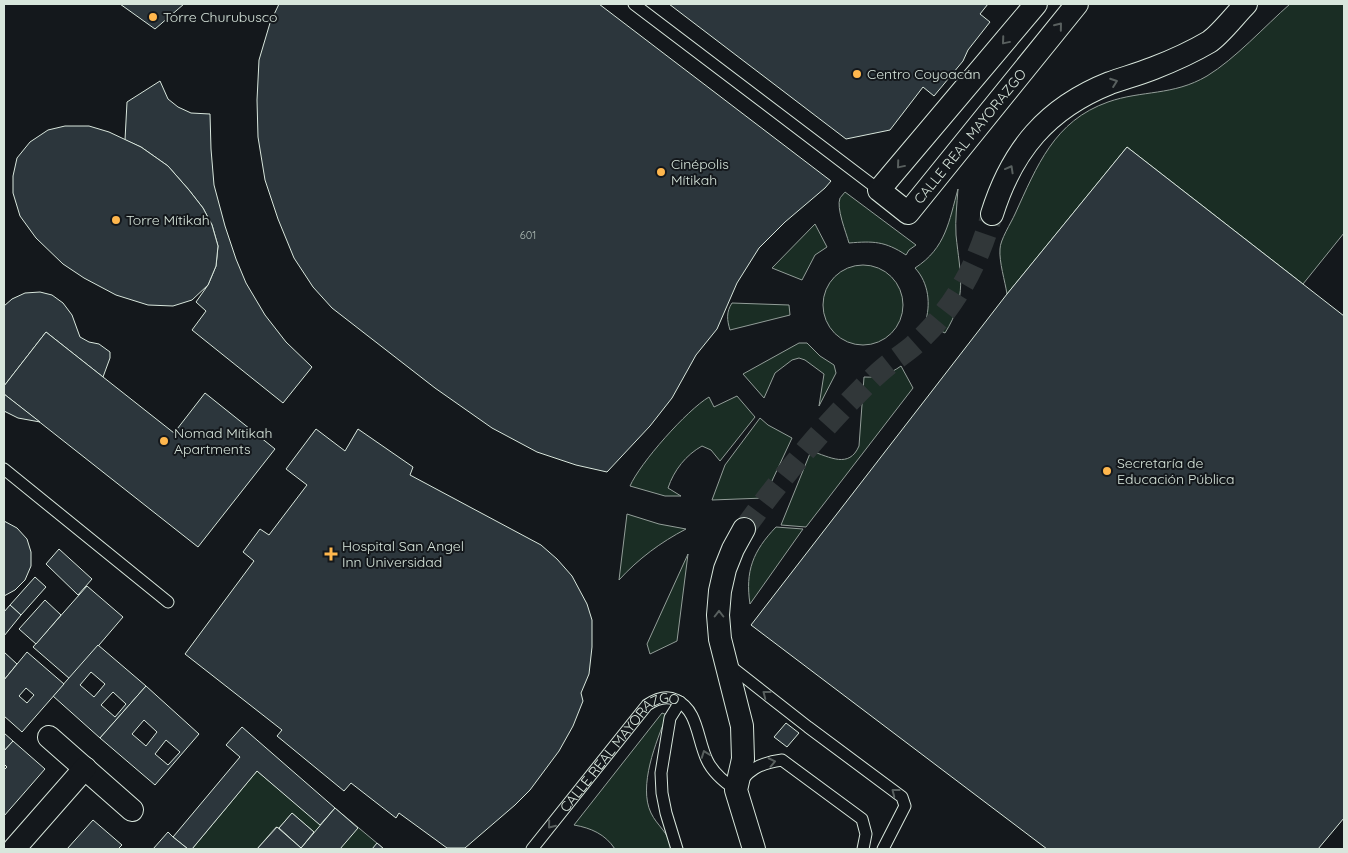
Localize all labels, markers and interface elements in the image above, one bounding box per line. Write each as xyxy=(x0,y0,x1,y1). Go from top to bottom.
place label: Torre Churubusco xyxy=(163,8,278,26)
marker: Torre Churubusco xyxy=(147,11,159,23)
one-way arrow xyxy=(1054,22,1063,31)
one-way arrow xyxy=(1002,35,1011,44)
place label: Centro Coyoacán xyxy=(867,65,981,83)
street label: CALLE REAL MAYORAZGO xyxy=(910,65,1030,208)
marker: Centro Coyoacán xyxy=(851,68,863,80)
one-way arrow xyxy=(1109,78,1118,88)
place label: Cinépolis Mítikah xyxy=(671,155,729,189)
one-way arrow xyxy=(897,160,906,169)
marker: Cinépolis Mítikah xyxy=(655,166,667,178)
one-way arrow xyxy=(1004,166,1014,175)
place label: Torre Mítikah xyxy=(126,211,210,229)
marker: Torre Mítikah xyxy=(110,214,122,226)
house number: 601 xyxy=(520,228,536,242)
place label: Nomad Mítikah Apartments xyxy=(174,424,272,458)
marker: Nomad Mítikah Apartments xyxy=(158,435,170,447)
place label: Secretaría de Educación Pública xyxy=(1117,454,1235,488)
marker: Secretaría de Educación Pública xyxy=(1101,465,1113,477)
place label: Hospital San Angel Inn Universidad xyxy=(342,537,464,571)
marker: Hospital San Angel Inn Universidad xyxy=(324,547,338,561)
one-way arrow xyxy=(714,610,724,618)
street label: CALLE REAL MAYORAZGO xyxy=(556,688,682,816)
one-way arrow xyxy=(762,691,772,700)
one-way arrow xyxy=(701,750,711,759)
one-way arrow xyxy=(768,757,777,767)
one-way arrow xyxy=(892,790,901,798)
one-way arrow xyxy=(547,820,556,829)

